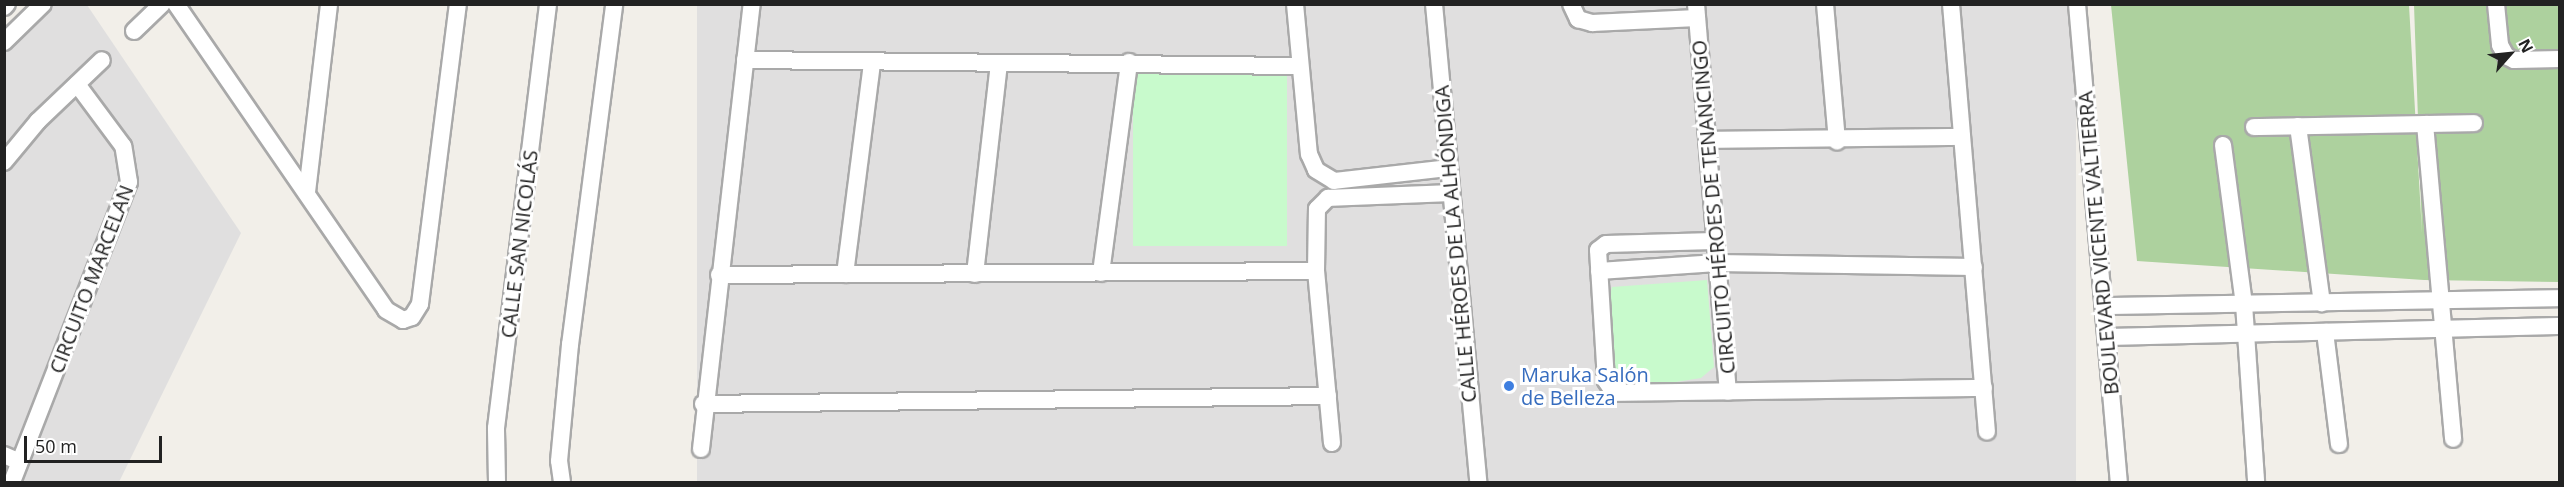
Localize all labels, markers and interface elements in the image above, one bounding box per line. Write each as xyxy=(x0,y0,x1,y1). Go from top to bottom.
north arrow xyxy=(2480,24,2540,84)
text: N xyxy=(2513,35,2539,57)
street label: CIRCUITO HÉROES DE TENANCINGO xyxy=(1686,39,1740,375)
street label: CALLE HÉROES DE LA ALHÓNDIGA xyxy=(1429,84,1481,404)
street label: BOULEVARD VICENTE VALTIERRA xyxy=(2073,90,2123,396)
street label: CALLE SAN NICOLÁS xyxy=(496,149,542,339)
street label: CIRCUITO MARCELAN xyxy=(44,181,138,377)
place label: Maruka Salón de Belleza xyxy=(1521,362,1649,409)
marker: Maruka Salón de Belleza xyxy=(1502,379,1516,393)
scale bar xyxy=(27,424,165,462)
text: 50 m xyxy=(35,434,77,458)

